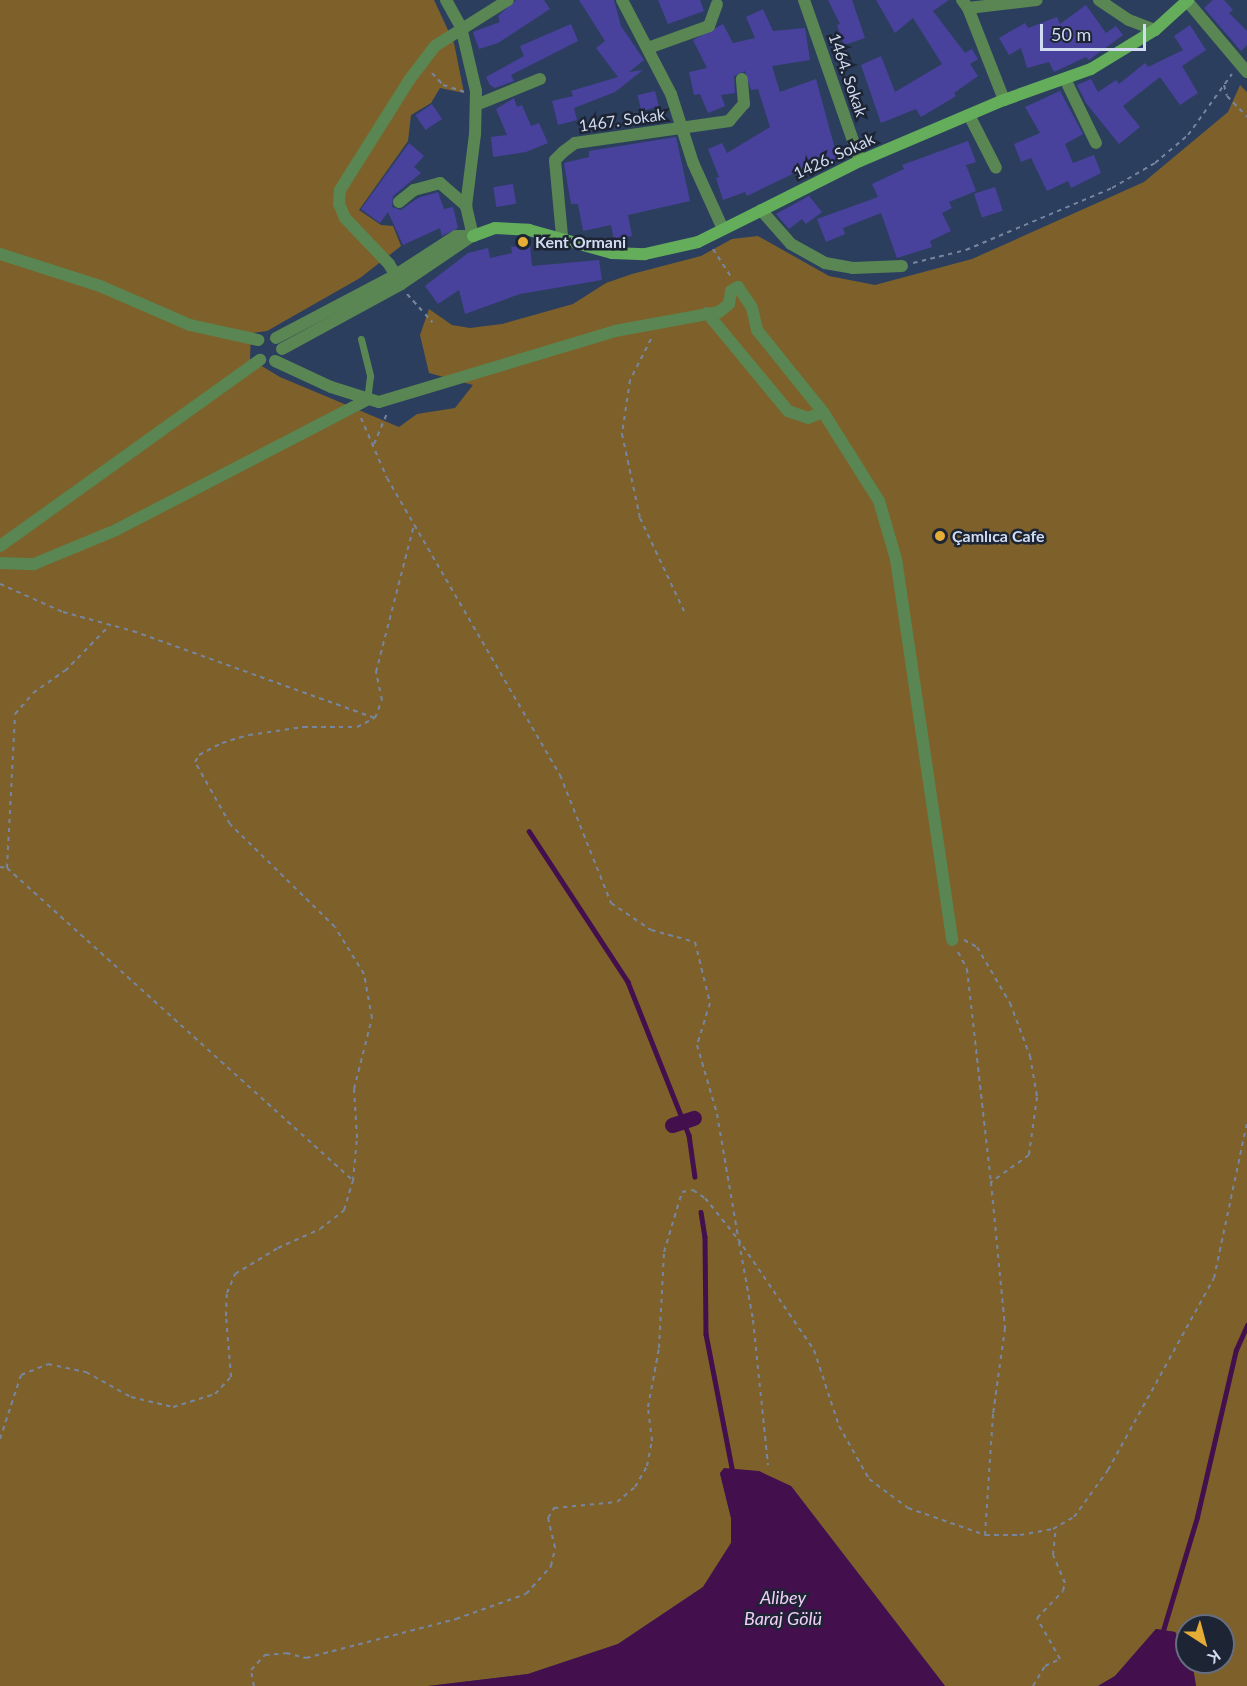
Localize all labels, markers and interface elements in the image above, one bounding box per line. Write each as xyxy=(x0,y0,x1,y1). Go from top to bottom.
scale bar xyxy=(1043,12,1150,50)
text: 50 m xyxy=(1051,23,1091,45)
street label: 1464. Sokak xyxy=(825,31,871,119)
street label: 1467. Sokak xyxy=(578,104,666,136)
street label: 1426. Sokak xyxy=(791,129,877,183)
place label: Kent Ormani xyxy=(535,232,626,252)
marker: Kent Ormani xyxy=(516,235,530,249)
place label: Çamlıca Cafe xyxy=(952,526,1045,546)
marker: Çamlıca Cafe xyxy=(933,529,947,543)
water label: Alibey Baraj Gölü xyxy=(744,1587,822,1630)
north arrow xyxy=(1175,1614,1235,1674)
text: K xyxy=(1205,1646,1225,1668)

